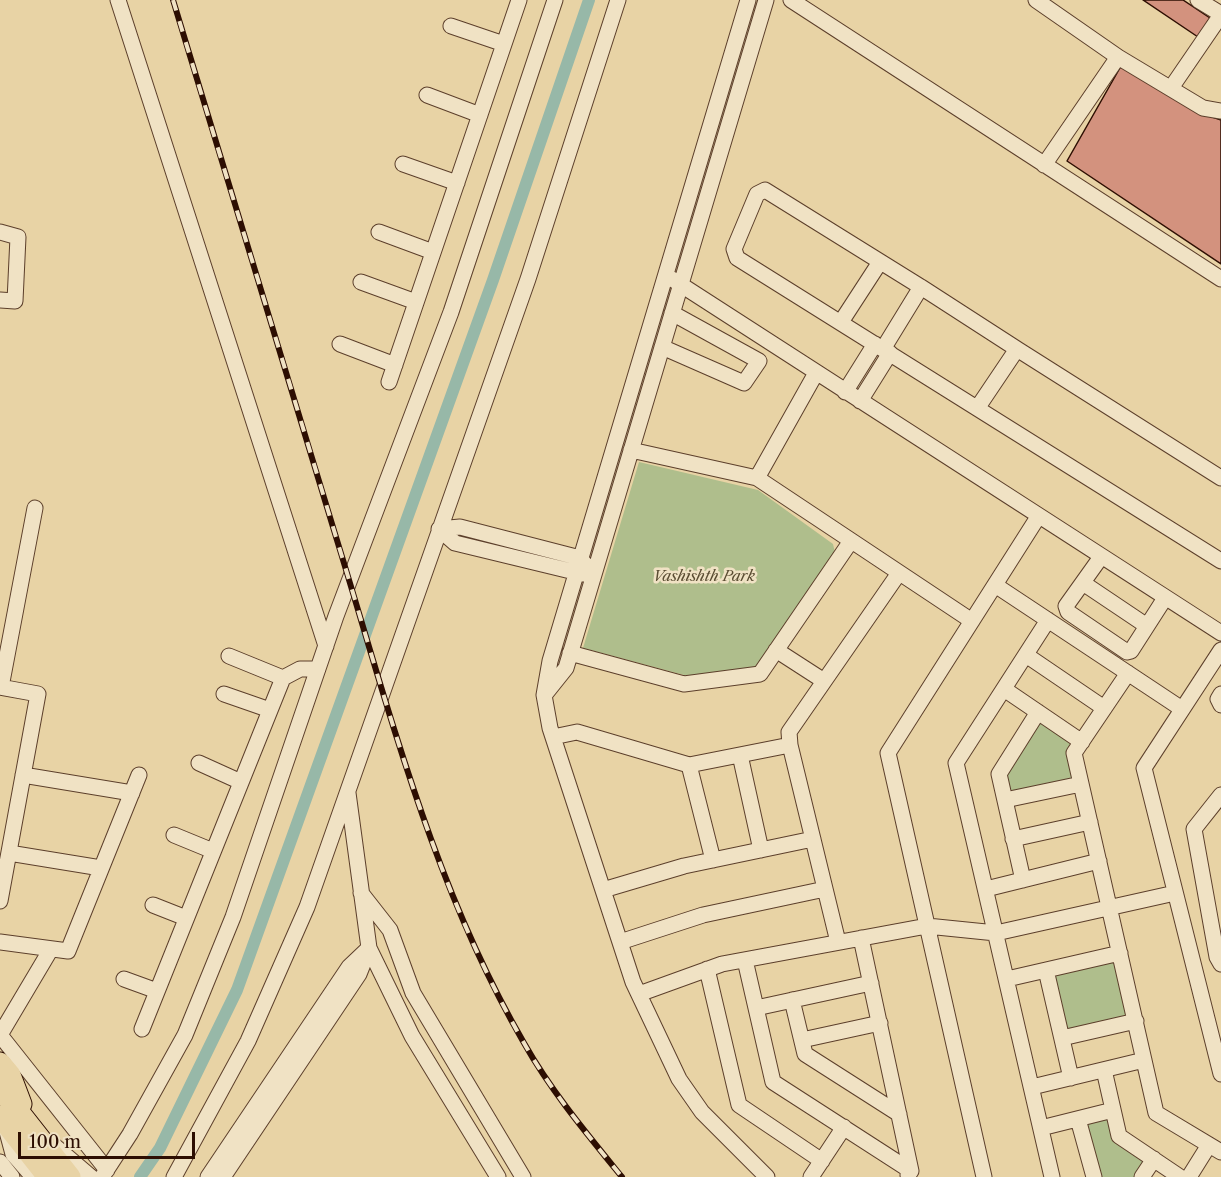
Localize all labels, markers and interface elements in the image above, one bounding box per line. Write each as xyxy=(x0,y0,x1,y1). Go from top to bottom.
park label: Vashishth Park xyxy=(653,568,755,586)
scale bar xyxy=(21,1120,198,1158)
text: 100 m xyxy=(29,1131,81,1153)

